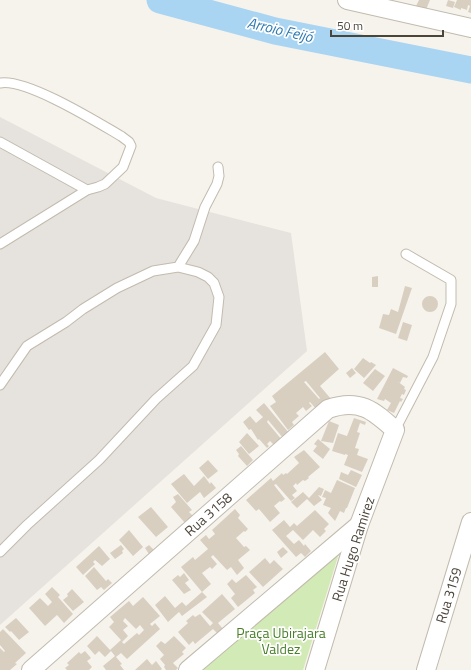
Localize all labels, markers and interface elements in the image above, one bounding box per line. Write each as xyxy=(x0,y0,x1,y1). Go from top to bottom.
water label: Arroio Feijó xyxy=(245,11,316,48)
scale bar xyxy=(331,12,443,38)
text: 50 m xyxy=(337,16,363,35)
street label: Rua 3158 xyxy=(179,487,237,541)
street label: Rua Hugo Ramirez xyxy=(326,494,379,604)
street label: Rua 3159 xyxy=(430,565,467,626)
park label: Praça Ubirajara Valdez xyxy=(236,622,326,659)

